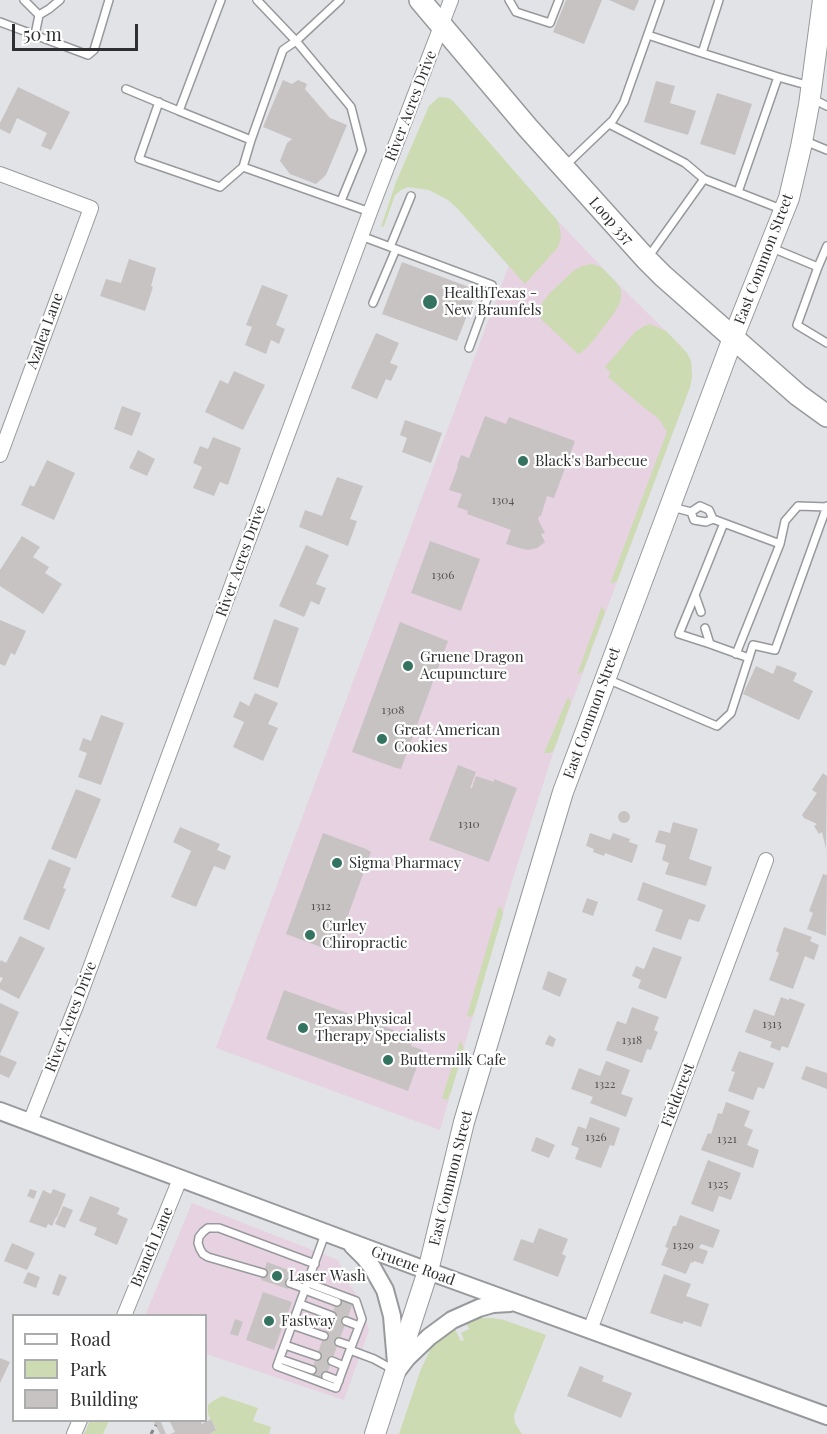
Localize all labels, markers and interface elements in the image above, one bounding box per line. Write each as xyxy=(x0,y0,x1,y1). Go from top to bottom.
scale bar xyxy=(15,12,141,50)
text: 50 m xyxy=(23,22,62,46)
street label: River Acres Drive xyxy=(382,48,440,164)
street label: East Common Street xyxy=(731,191,797,327)
street label: Loop 337 xyxy=(585,194,637,248)
place label: HealthTexas - New Braunfels xyxy=(444,284,542,319)
street label: Azalea Lane xyxy=(23,290,67,372)
marker: HealthTexas - New Braunfels xyxy=(421,293,439,311)
place label: Black's Barbecue xyxy=(535,452,648,470)
marker: Black's Barbecue xyxy=(516,454,530,468)
house number: 1304 xyxy=(492,493,514,507)
street label: River Acres Drive xyxy=(213,503,269,619)
house number: 1306 xyxy=(431,568,455,582)
street label: East Common Street xyxy=(560,645,624,781)
place label: Gruene Dragon Acupuncture xyxy=(420,648,524,683)
marker: Gruene Dragon Acupuncture xyxy=(401,659,415,673)
house number: 1308 xyxy=(381,703,405,717)
place label: Great American Cookies xyxy=(394,721,500,756)
marker: Great American Cookies xyxy=(375,732,389,746)
house number: 1310 xyxy=(458,817,480,831)
place label: Sigma Pharmacy xyxy=(349,854,461,872)
marker: Sigma Pharmacy xyxy=(330,856,344,870)
house number: 1312 xyxy=(311,899,331,913)
place label: Curley Chiropractic xyxy=(322,917,407,952)
marker: Curley Chiropractic xyxy=(303,928,317,942)
street label: River Acres Drive xyxy=(42,959,100,1075)
place label: Texas Physical Therapy Specialists xyxy=(315,1010,446,1045)
house number: 1313 xyxy=(762,1017,782,1031)
marker: Texas Physical Therapy Specialists xyxy=(296,1021,310,1035)
house number: 1318 xyxy=(622,1033,642,1047)
place label: Buttermilk Cafe xyxy=(400,1051,506,1069)
marker: Buttermilk Cafe xyxy=(381,1053,395,1067)
street label: Fieldcrest xyxy=(658,1061,698,1129)
house number: 1322 xyxy=(594,1077,616,1091)
street label: East Common Street xyxy=(425,1109,477,1247)
house number: 1326 xyxy=(585,1130,607,1144)
house number: 1321 xyxy=(717,1132,737,1146)
house number: 1325 xyxy=(708,1177,728,1191)
street label: Branch Lane xyxy=(127,1204,177,1290)
house number: 1329 xyxy=(672,1238,694,1252)
street label: Gruene Road xyxy=(369,1243,457,1289)
place label: Laser Wash xyxy=(289,1267,366,1285)
marker: Laser Wash xyxy=(270,1269,284,1283)
place label: Fastway xyxy=(281,1312,335,1330)
legend xyxy=(12,1314,207,1422)
marker: Fastway xyxy=(262,1314,276,1328)
text: Road xyxy=(70,1327,111,1351)
text: Park xyxy=(70,1357,107,1381)
text: Building xyxy=(70,1387,138,1411)

